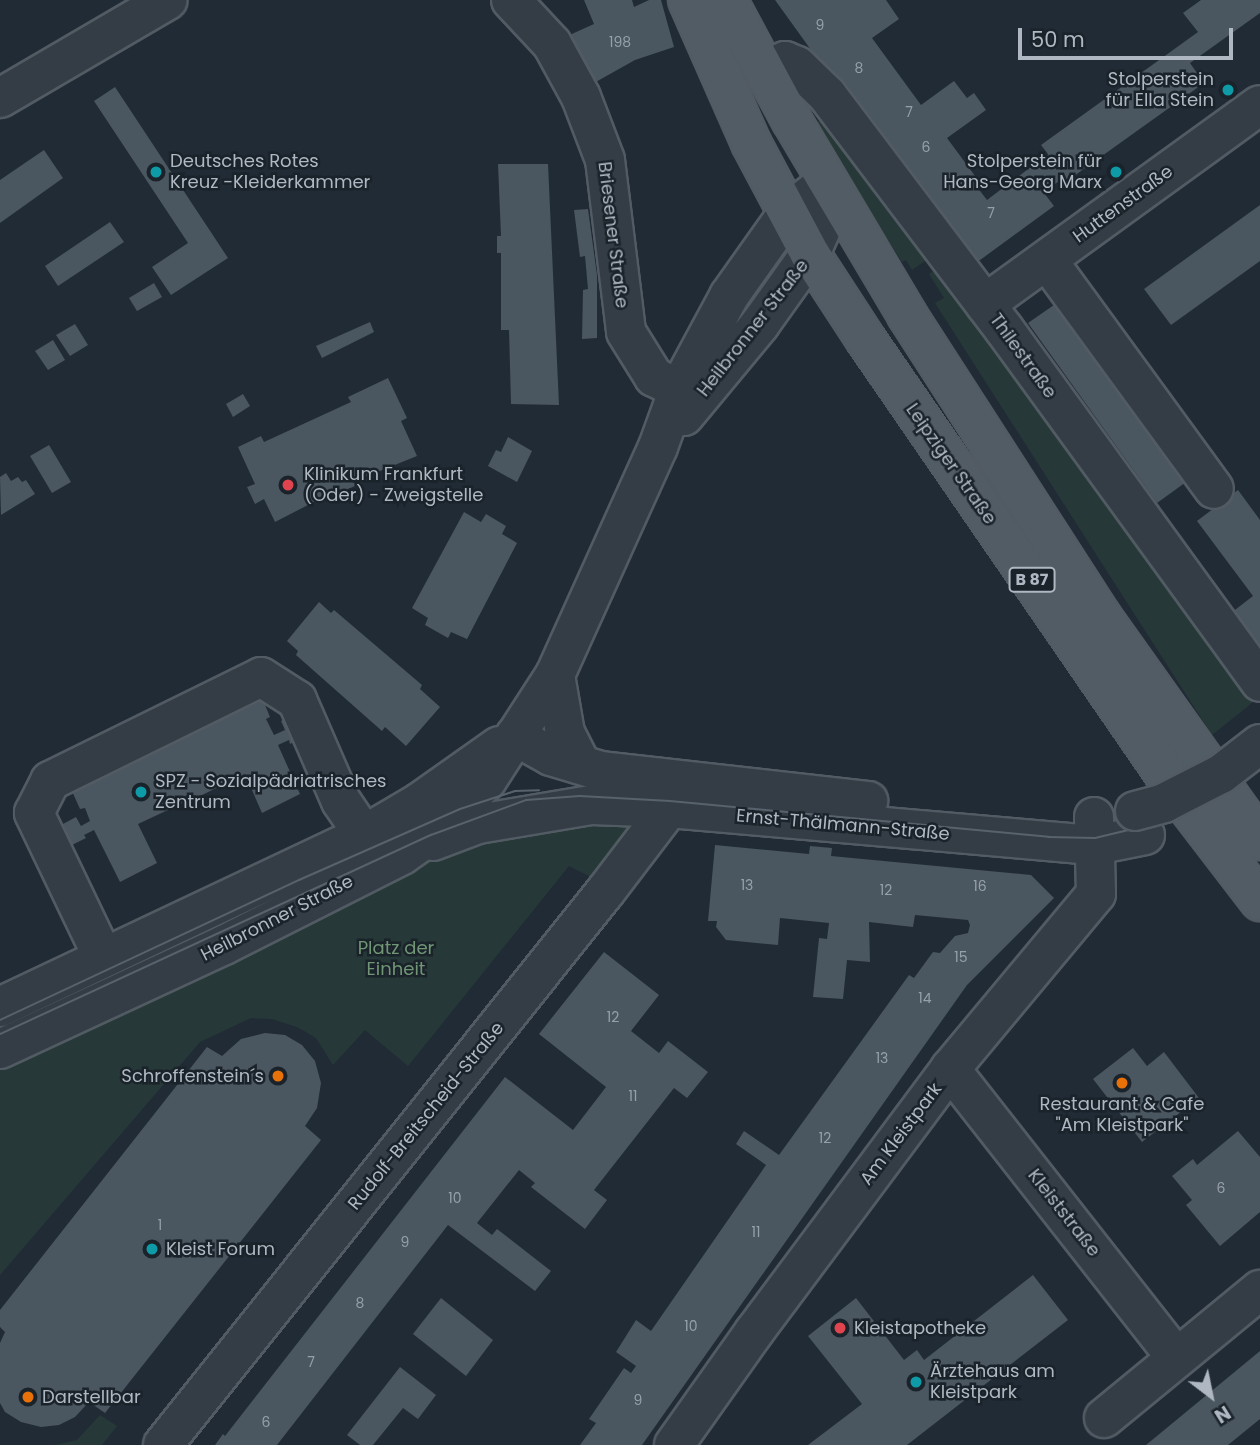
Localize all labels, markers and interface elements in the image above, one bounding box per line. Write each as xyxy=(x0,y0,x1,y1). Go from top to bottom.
scale bar xyxy=(1022,14,1237,58)
house number: 9 xyxy=(816,17,824,33)
text: 50 m xyxy=(1031,25,1085,54)
house number: 198 xyxy=(609,34,631,50)
house number: 8 xyxy=(855,60,863,76)
place label: Stolperstein für Ella Stein xyxy=(1106,69,1214,112)
marker: Stolperstein für Ella Stein xyxy=(1220,82,1236,98)
house number: 7 xyxy=(905,104,913,120)
house number: 6 xyxy=(922,139,930,155)
place label: Deutsches Rotes Kreuz -Kleiderkammer xyxy=(170,151,370,194)
place label: Stolperstein für Hans-Georg Marx xyxy=(943,151,1102,194)
street label: Briesener Straße xyxy=(593,160,633,310)
street label: Huttenstraße xyxy=(1069,161,1177,247)
marker: Deutsches Rotes Kreuz -Kleiderkammer xyxy=(148,164,164,180)
marker: Stolperstein für Hans-Georg Marx xyxy=(1108,164,1124,180)
house number: 7 xyxy=(987,205,995,221)
street label: Heilbronner Straße xyxy=(693,255,813,401)
street label: Thilestraße xyxy=(985,309,1061,403)
street label: Leipziger Straße xyxy=(901,399,1001,529)
place label: Klinikum Frankfurt (Oder) - Zweigstelle xyxy=(304,464,483,506)
marker: Klinikum Frankfurt (Oder) - Zweigstelle xyxy=(278,475,298,495)
road number: B 87 xyxy=(1007,568,1056,593)
place label: SPZ - Sozialpädriatrisches Zentrum xyxy=(155,771,386,814)
marker: SPZ - Sozialpädriatrisches Zentrum xyxy=(133,784,149,800)
street label: Ernst-Thälmann-Straße xyxy=(735,805,951,845)
street label: Heilbronner Straße xyxy=(197,870,357,966)
house number: 13 xyxy=(741,877,753,893)
house number: 16 xyxy=(973,878,987,894)
house number: 12 xyxy=(880,882,892,898)
park label: Platz der Einheit xyxy=(358,938,434,981)
house number: 15 xyxy=(954,949,968,965)
house number: 14 xyxy=(918,990,932,1006)
house number: 12 xyxy=(607,1009,619,1025)
street label: Rudolf-Breitscheid-Straße xyxy=(344,1018,508,1214)
house number: 13 xyxy=(876,1050,888,1066)
place label: Schroffenstein´s xyxy=(121,1065,264,1087)
marker: Schroffenstein´s xyxy=(270,1068,286,1084)
marker: Restaurant & Cafe "Am Kleistpark" xyxy=(1114,1075,1130,1091)
street label: Am Kleistpark xyxy=(856,1079,946,1189)
house number: 11 xyxy=(629,1088,637,1104)
place label: Restaurant & Cafe "Am Kleistpark" xyxy=(1040,1094,1204,1136)
house number: 12 xyxy=(819,1130,831,1146)
street label: Kleiststraße xyxy=(1023,1165,1105,1261)
house number: 6 xyxy=(1217,1180,1225,1196)
house number: 10 xyxy=(448,1190,462,1206)
house number: 1 xyxy=(158,1217,162,1233)
house number: 11 xyxy=(752,1224,760,1240)
house number: 9 xyxy=(401,1234,409,1250)
place label: Kleist Forum xyxy=(166,1238,275,1260)
marker: Kleist Forum xyxy=(144,1241,160,1257)
house number: 8 xyxy=(356,1295,364,1311)
place label: Kleistapotheke xyxy=(854,1317,986,1339)
house number: 10 xyxy=(684,1318,698,1334)
marker: Kleistapotheke xyxy=(832,1320,848,1336)
house number: 7 xyxy=(307,1354,315,1370)
place label: Ärztehaus am Kleistpark xyxy=(930,1361,1055,1404)
north arrow xyxy=(1176,1361,1246,1431)
marker: Ärztehaus am Kleistpark xyxy=(908,1374,924,1390)
place label: Darstellbar xyxy=(42,1386,141,1408)
marker: Darstellbar xyxy=(20,1389,36,1405)
house number: 9 xyxy=(634,1392,642,1408)
text: N xyxy=(1209,1399,1236,1429)
house number: 6 xyxy=(262,1414,270,1430)

